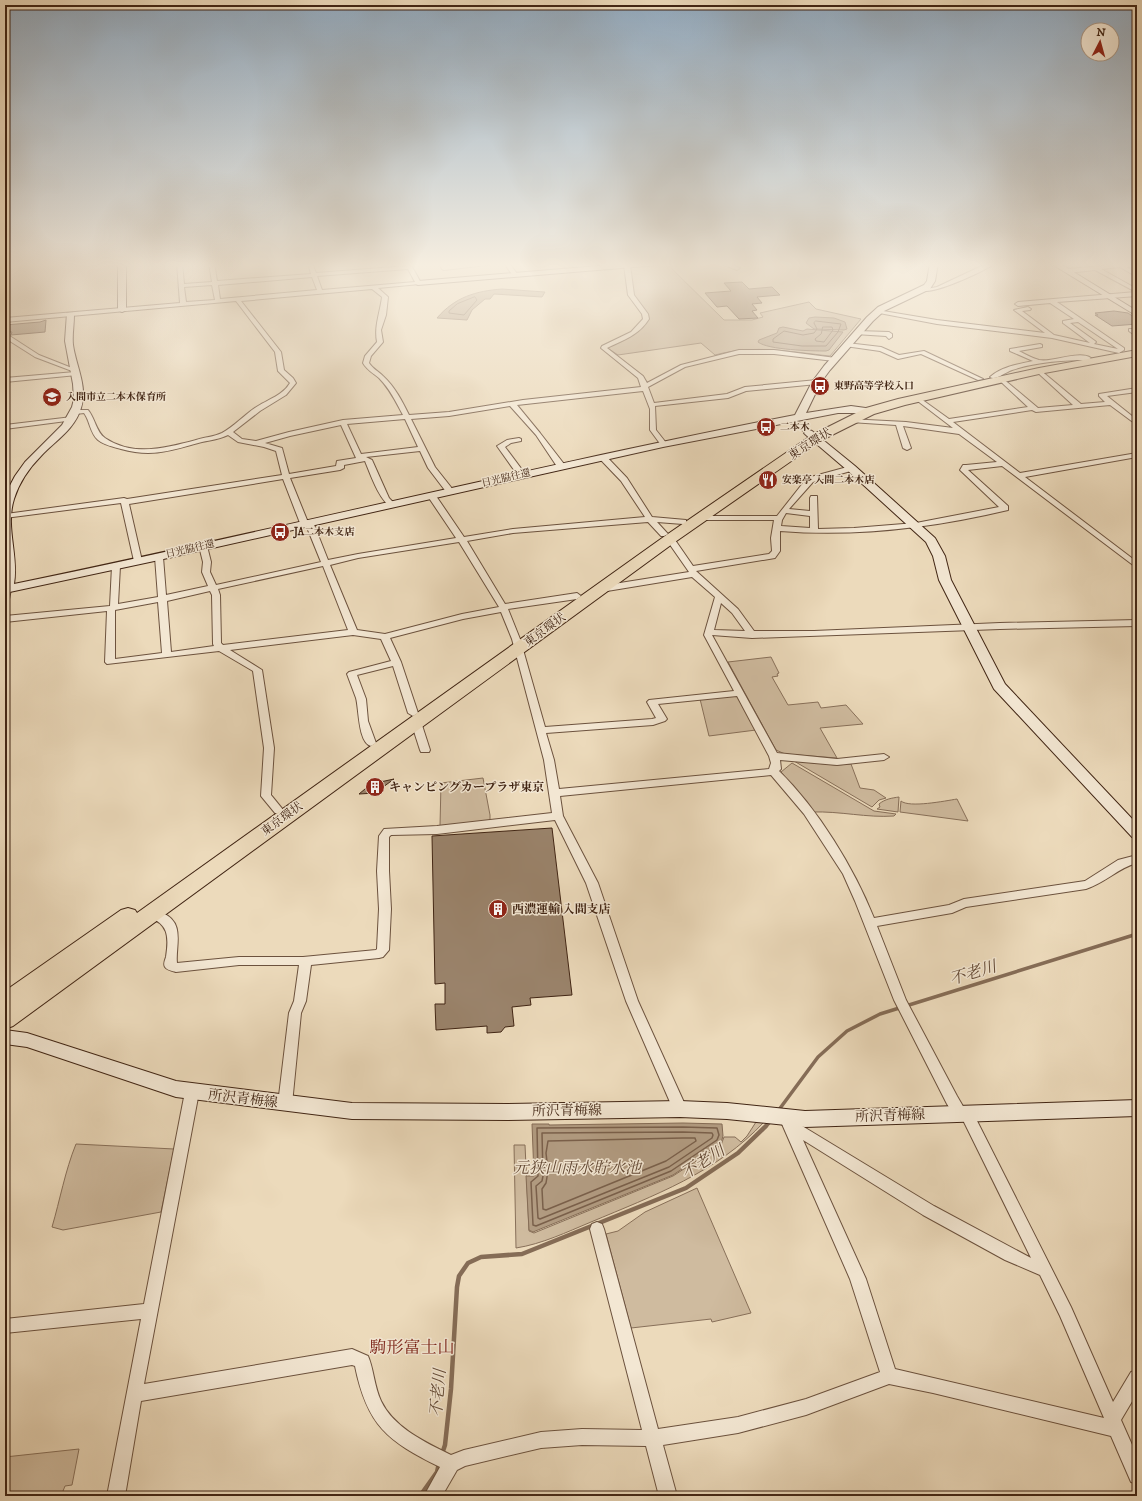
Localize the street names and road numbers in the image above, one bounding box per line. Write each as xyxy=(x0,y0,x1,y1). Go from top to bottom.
street label: 東京環状 xyxy=(786,425,834,463)
street label: 日光脇往還 xyxy=(480,467,532,489)
street label: 日光脇往還 xyxy=(164,538,216,560)
street label: 東京環状 xyxy=(521,610,569,650)
street label: 東京環状 xyxy=(258,799,306,839)
street label: 所沢青梅線 xyxy=(207,1086,279,1112)
street label: 所沢青梅線 xyxy=(532,1101,602,1121)
street label: 所沢青梅線 xyxy=(855,1106,925,1126)

